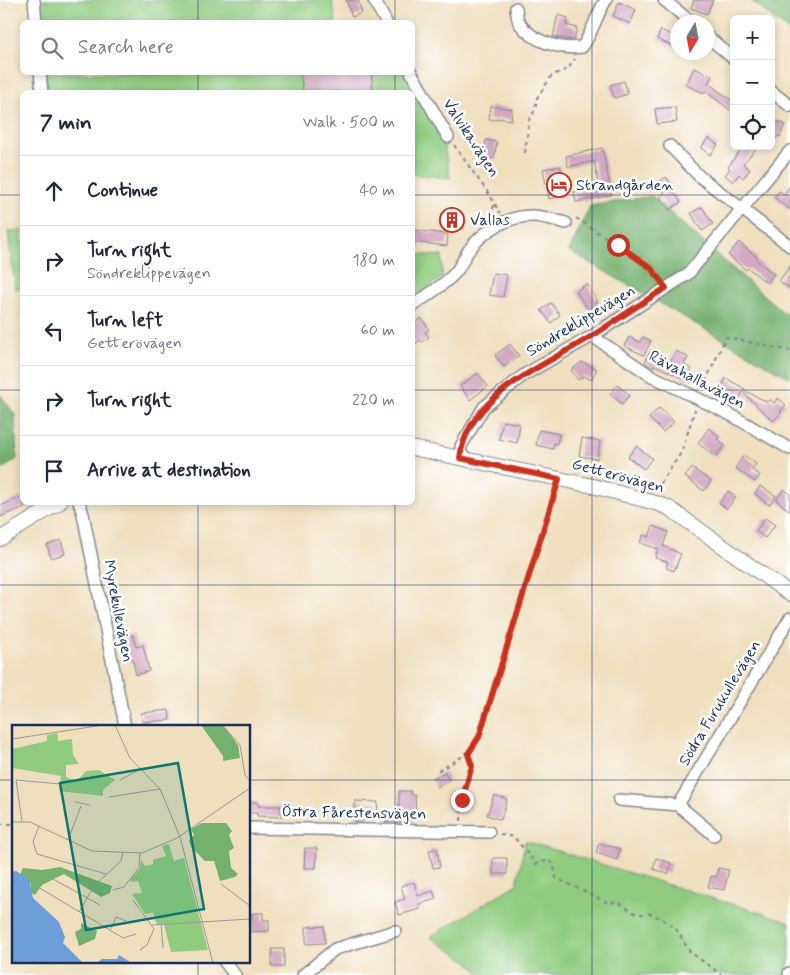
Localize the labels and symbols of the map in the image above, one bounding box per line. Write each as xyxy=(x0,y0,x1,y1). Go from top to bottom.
north arrow xyxy=(670,15,715,60)
street label: Valvikavägen xyxy=(438,95,504,181)
hotel icon: Strandgården xyxy=(546,172,572,198)
place label: Strandgården xyxy=(576,175,674,197)
building icon: Vallas xyxy=(439,207,465,233)
place label: Vallas xyxy=(470,210,510,231)
route start xyxy=(607,234,630,257)
street label: Söndreklippevägen xyxy=(523,280,639,362)
street label: Rävahallavägen xyxy=(645,346,749,414)
street label: Getterövägen xyxy=(569,454,667,498)
street label: Myrekullevägen xyxy=(98,558,138,664)
street label: Södra Furukullevägen xyxy=(674,636,766,770)
inset map xyxy=(12,725,250,962)
route end xyxy=(451,789,474,812)
street label: Östra Fårestensvägen xyxy=(282,801,426,825)

